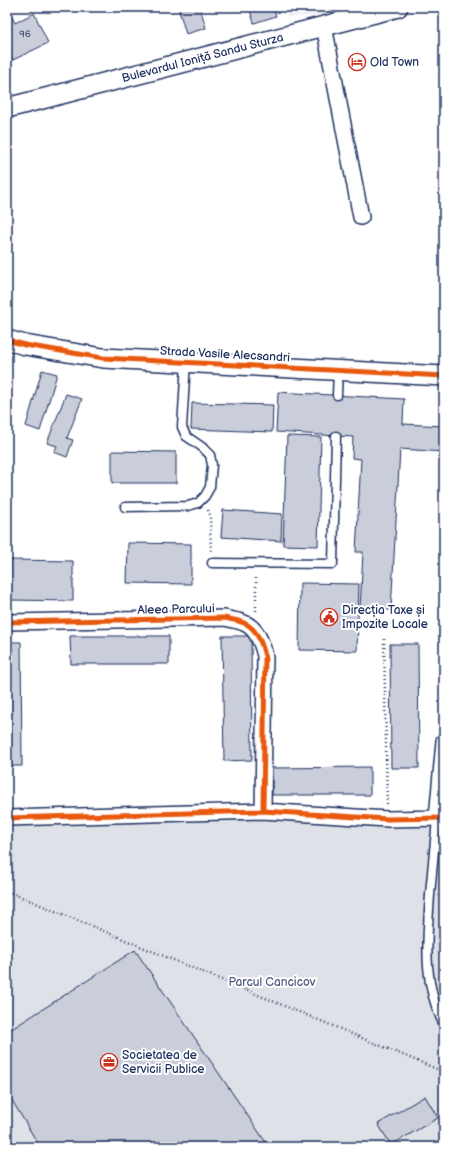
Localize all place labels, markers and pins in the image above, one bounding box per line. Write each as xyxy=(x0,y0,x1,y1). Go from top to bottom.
hotel icon: Old Town xyxy=(347,52,367,72)
place label: Old Town xyxy=(370,55,419,70)
place label: Direcția Taxe și Impozite Locale xyxy=(342,603,428,632)
public building icon: Direcția Taxe și Impozite Locale xyxy=(319,607,339,627)
place label: Societatea de Servicii Publice xyxy=(122,1048,205,1077)
office icon: Societatea de Servicii Publice xyxy=(99,1052,119,1072)

